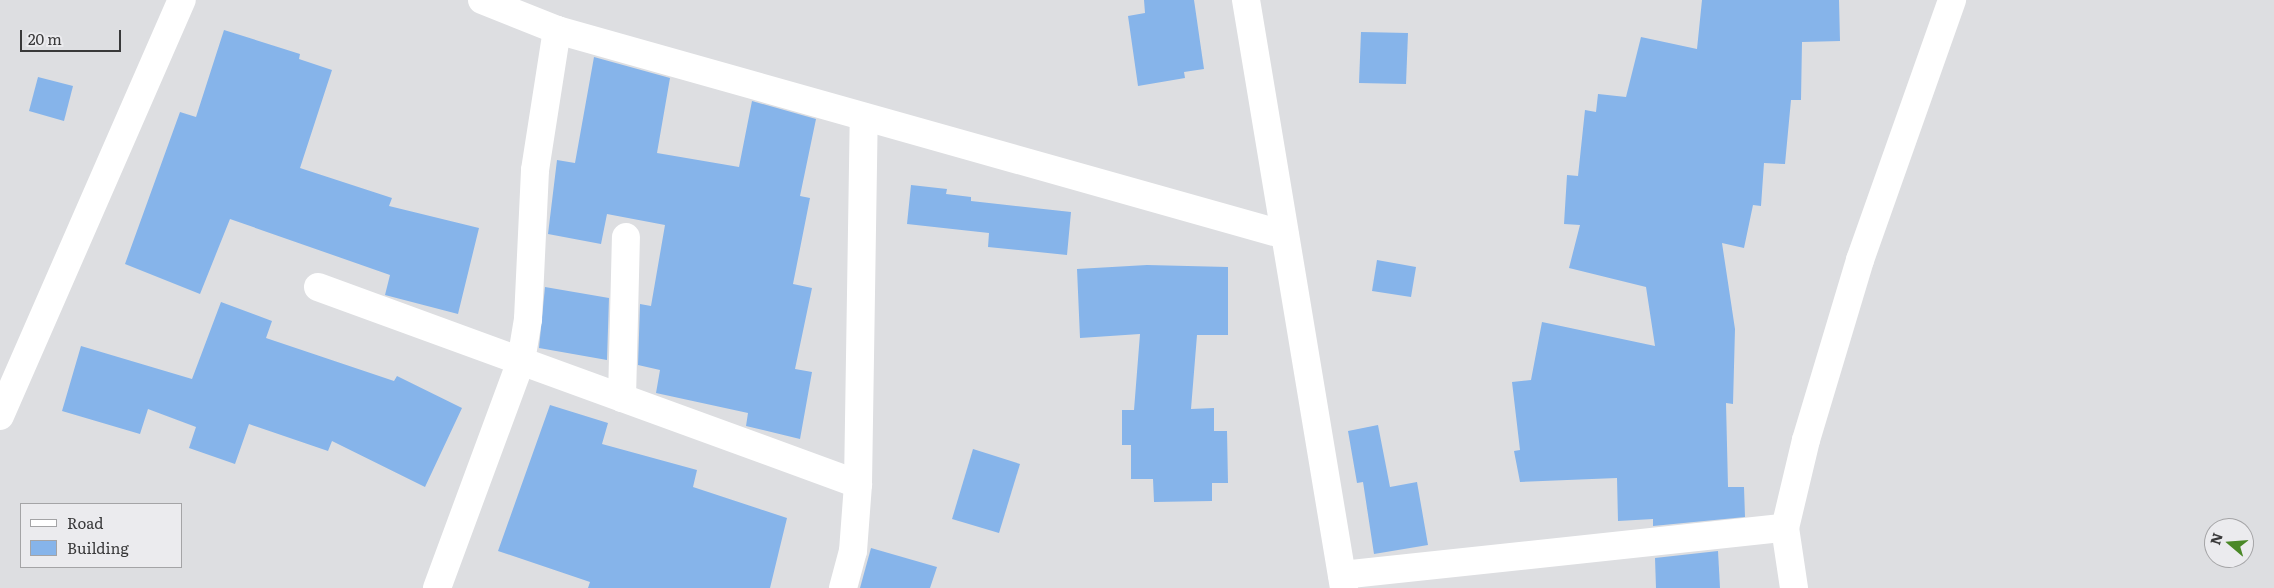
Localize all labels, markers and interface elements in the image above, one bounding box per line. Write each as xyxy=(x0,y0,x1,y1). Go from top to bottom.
scale bar xyxy=(22,20,124,52)
text: 20 m xyxy=(28,27,62,50)
legend xyxy=(20,503,182,568)
text: Road xyxy=(67,511,103,534)
north arrow xyxy=(2204,518,2254,568)
text: N xyxy=(2204,530,2227,547)
text: Building xyxy=(67,536,129,559)

